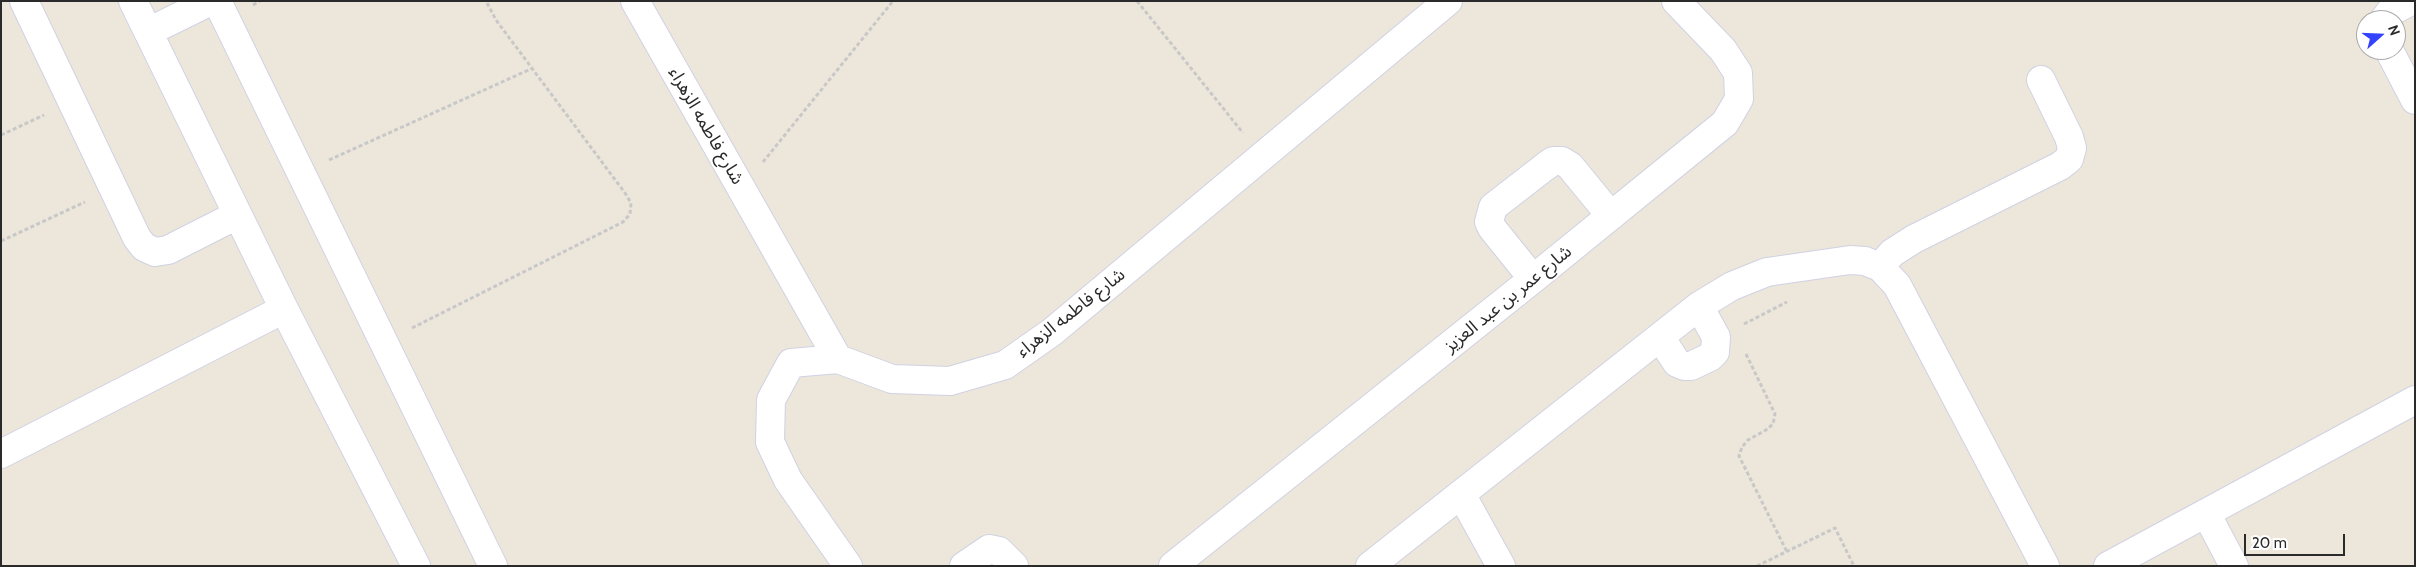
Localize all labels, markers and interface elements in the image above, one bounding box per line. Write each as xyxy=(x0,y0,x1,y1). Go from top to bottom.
north arrow xyxy=(2356,10,2406,60)
text: N xyxy=(2384,22,2404,38)
street label: شارع فاطمه الزهراء xyxy=(664,63,748,189)
street label: شارع عمر بن عبد العزيز xyxy=(1440,241,1576,357)
street label: شارع فاطمه الزهراء xyxy=(1012,264,1130,362)
scale bar xyxy=(2246,524,2347,556)
text: 20 m xyxy=(2252,534,2287,552)

